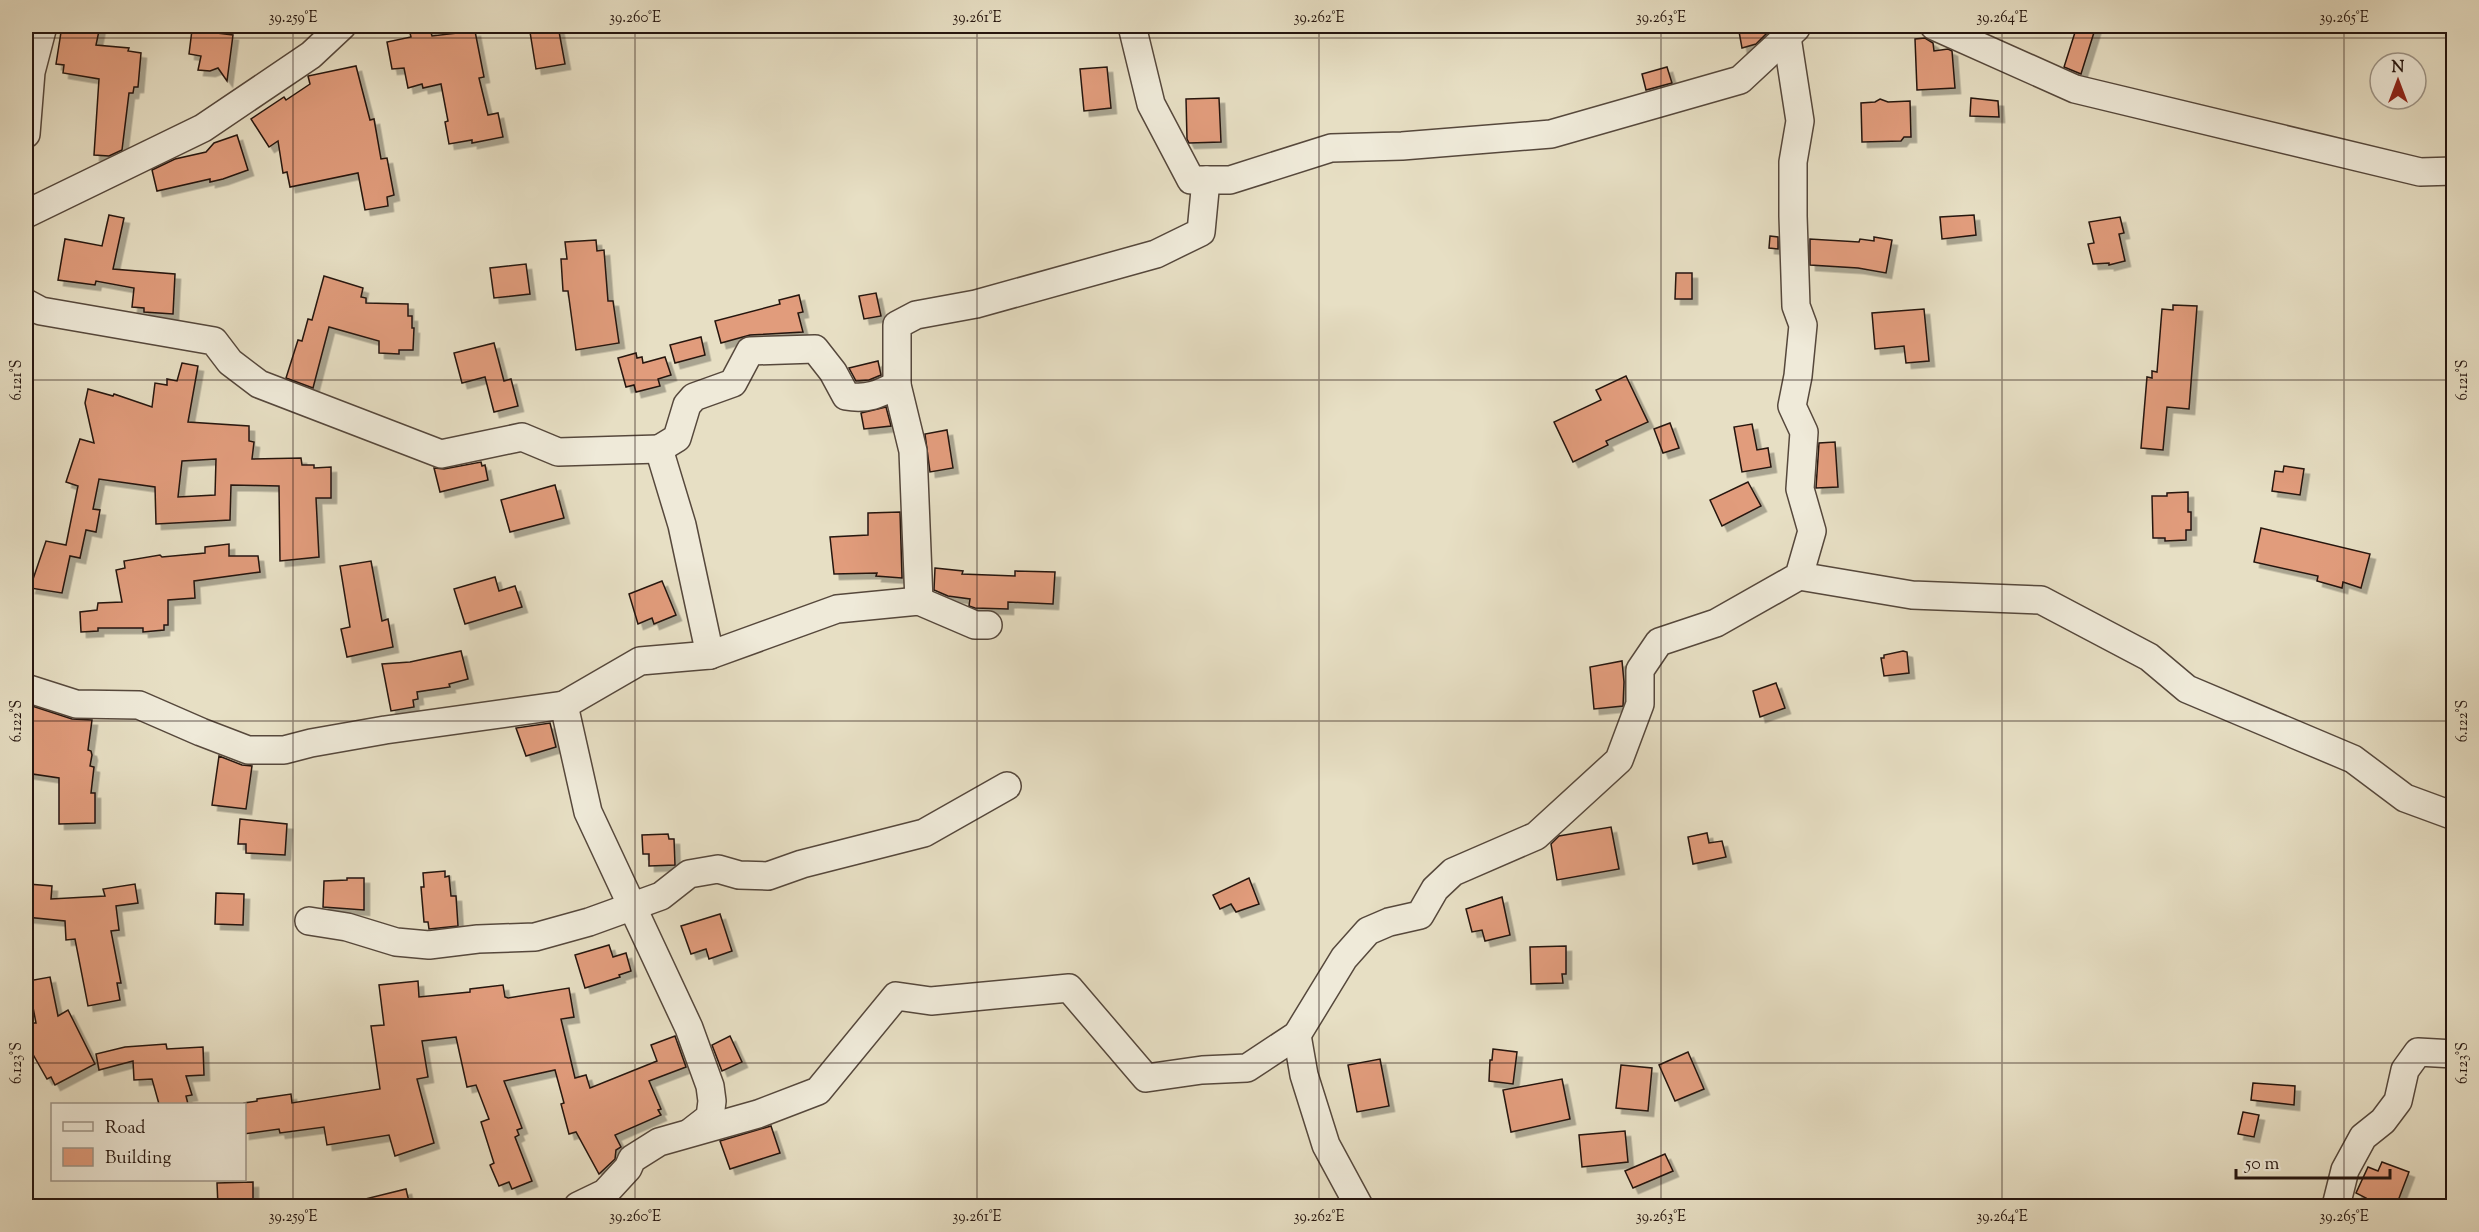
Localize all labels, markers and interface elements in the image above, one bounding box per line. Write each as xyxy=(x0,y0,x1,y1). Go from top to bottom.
text: 39.259°E xyxy=(268,8,318,29)
text: 39.260°E xyxy=(609,8,661,29)
text: 39.261°E xyxy=(952,8,1002,29)
text: 39.262°E xyxy=(1294,8,1345,29)
text: 39.263°E xyxy=(1636,8,1686,29)
text: 39.264°E xyxy=(1976,8,2028,29)
text: 39.265°E xyxy=(2319,8,2369,29)
north arrow xyxy=(2368,51,2428,111)
text: N xyxy=(2392,57,2405,80)
text: 6.121°S xyxy=(7,359,28,401)
text: 6.121°S xyxy=(2453,359,2474,401)
text: 6.122°S xyxy=(7,700,28,742)
text: 6.122°S xyxy=(2453,700,2474,742)
text: 6.123°S xyxy=(7,1042,28,1084)
text: 6.123°S xyxy=(2453,1042,2474,1084)
legend xyxy=(51,1103,246,1181)
text: Road xyxy=(105,1116,145,1142)
scale bar xyxy=(2236,1142,2390,1180)
text: Building xyxy=(105,1146,171,1172)
text: 50 m xyxy=(2244,1152,2280,1178)
text: 39.259°E xyxy=(268,1207,318,1228)
text: 39.260°E xyxy=(609,1207,661,1228)
text: 39.261°E xyxy=(952,1207,1002,1228)
text: 39.262°E xyxy=(1294,1207,1345,1228)
text: 39.263°E xyxy=(1636,1207,1686,1228)
text: 39.264°E xyxy=(1976,1207,2028,1228)
text: 39.265°E xyxy=(2319,1207,2369,1228)

